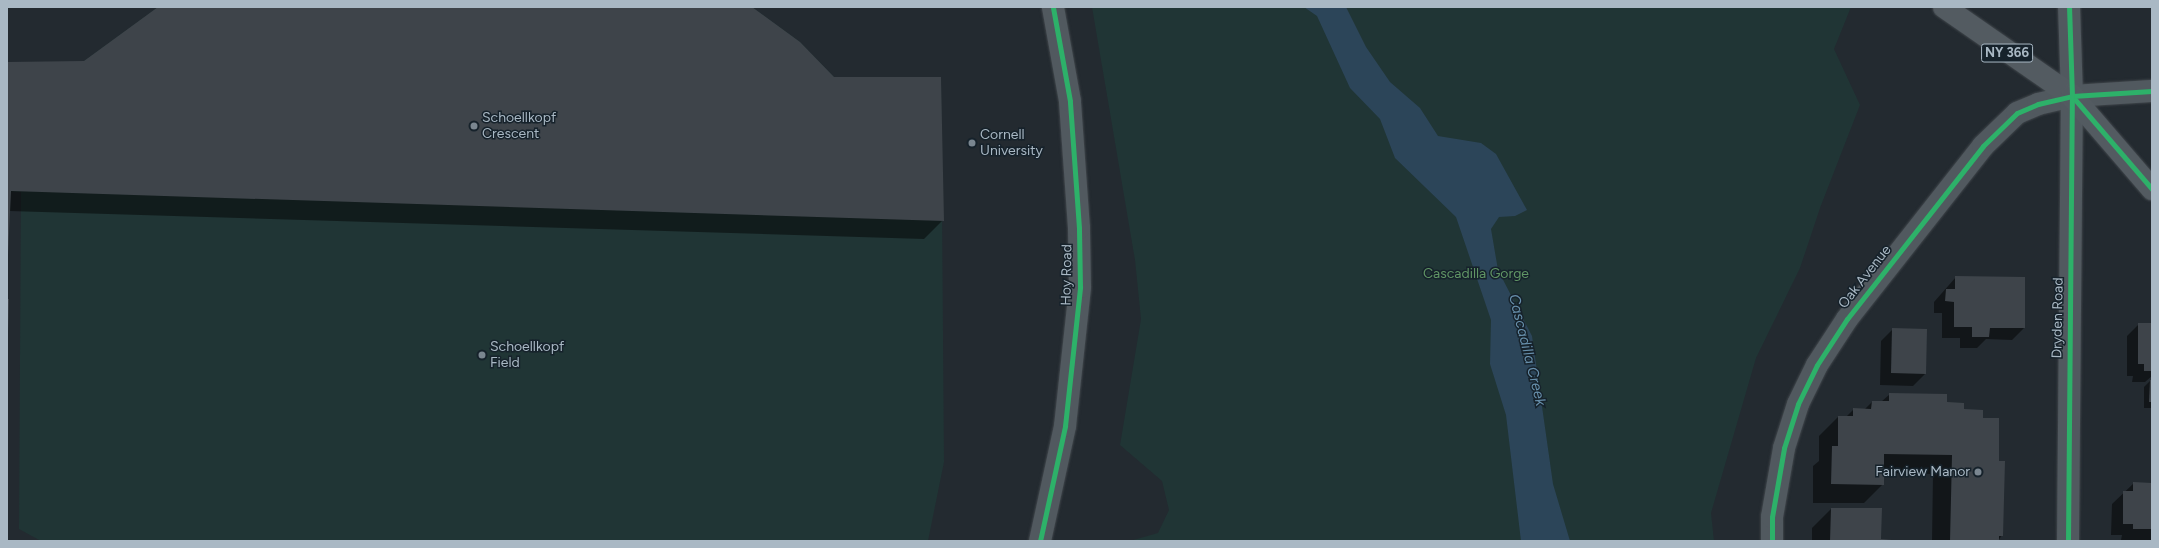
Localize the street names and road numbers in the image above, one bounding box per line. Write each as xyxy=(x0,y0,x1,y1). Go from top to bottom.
road number: NY 366 xyxy=(1981,42,2033,64)
street label: Oak Avenue xyxy=(1835,242,1895,312)
street label: Hoy Road xyxy=(1058,244,1076,306)
street label: Dryden Road xyxy=(2049,277,2067,359)

